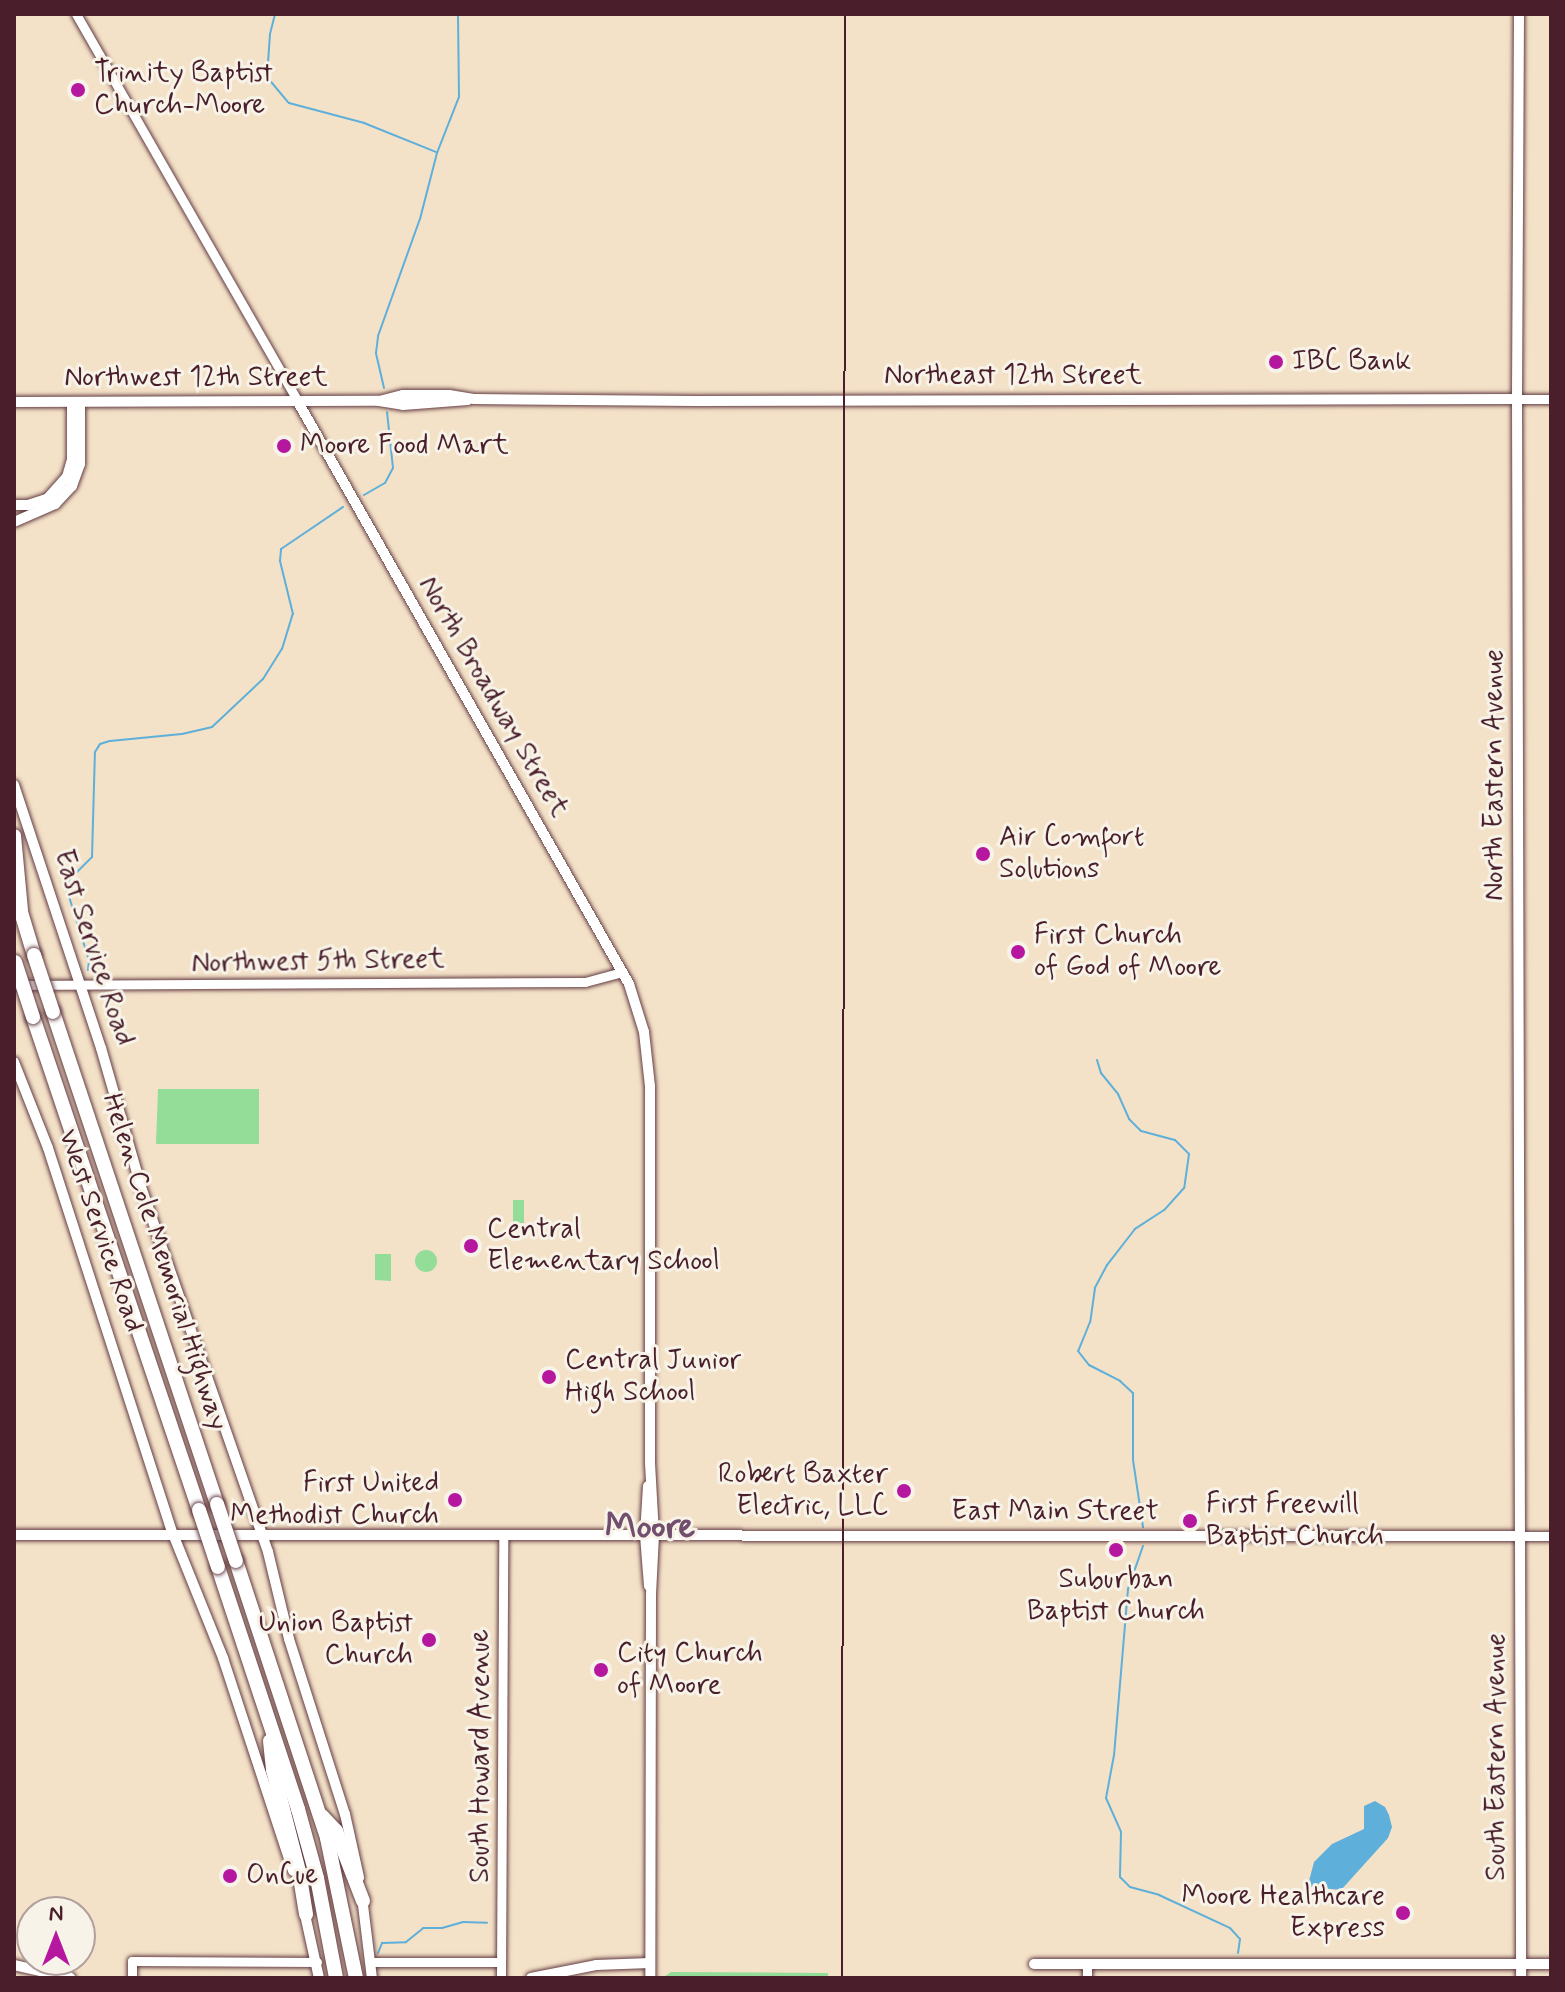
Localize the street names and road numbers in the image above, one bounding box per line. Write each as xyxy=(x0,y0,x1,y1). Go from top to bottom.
street label: Northeast 12th Street xyxy=(884,359,1142,393)
street label: Northwest 12th Street xyxy=(64,361,328,395)
street label: North Broadway Street xyxy=(410,571,576,823)
street label: North Eastern Avenue xyxy=(1478,646,1512,904)
street label: East Service Road xyxy=(45,846,141,1050)
street label: Northwest 5th Street xyxy=(191,943,445,981)
street label: Helen Cole Memorial Highway xyxy=(92,1083,236,1441)
street label: West Service Road xyxy=(50,1125,150,1337)
street label: East Main Street xyxy=(952,1495,1158,1529)
street label: South Howard Avenue xyxy=(464,1630,498,1882)
street label: South Eastern Avenue xyxy=(1480,1630,1514,1884)

